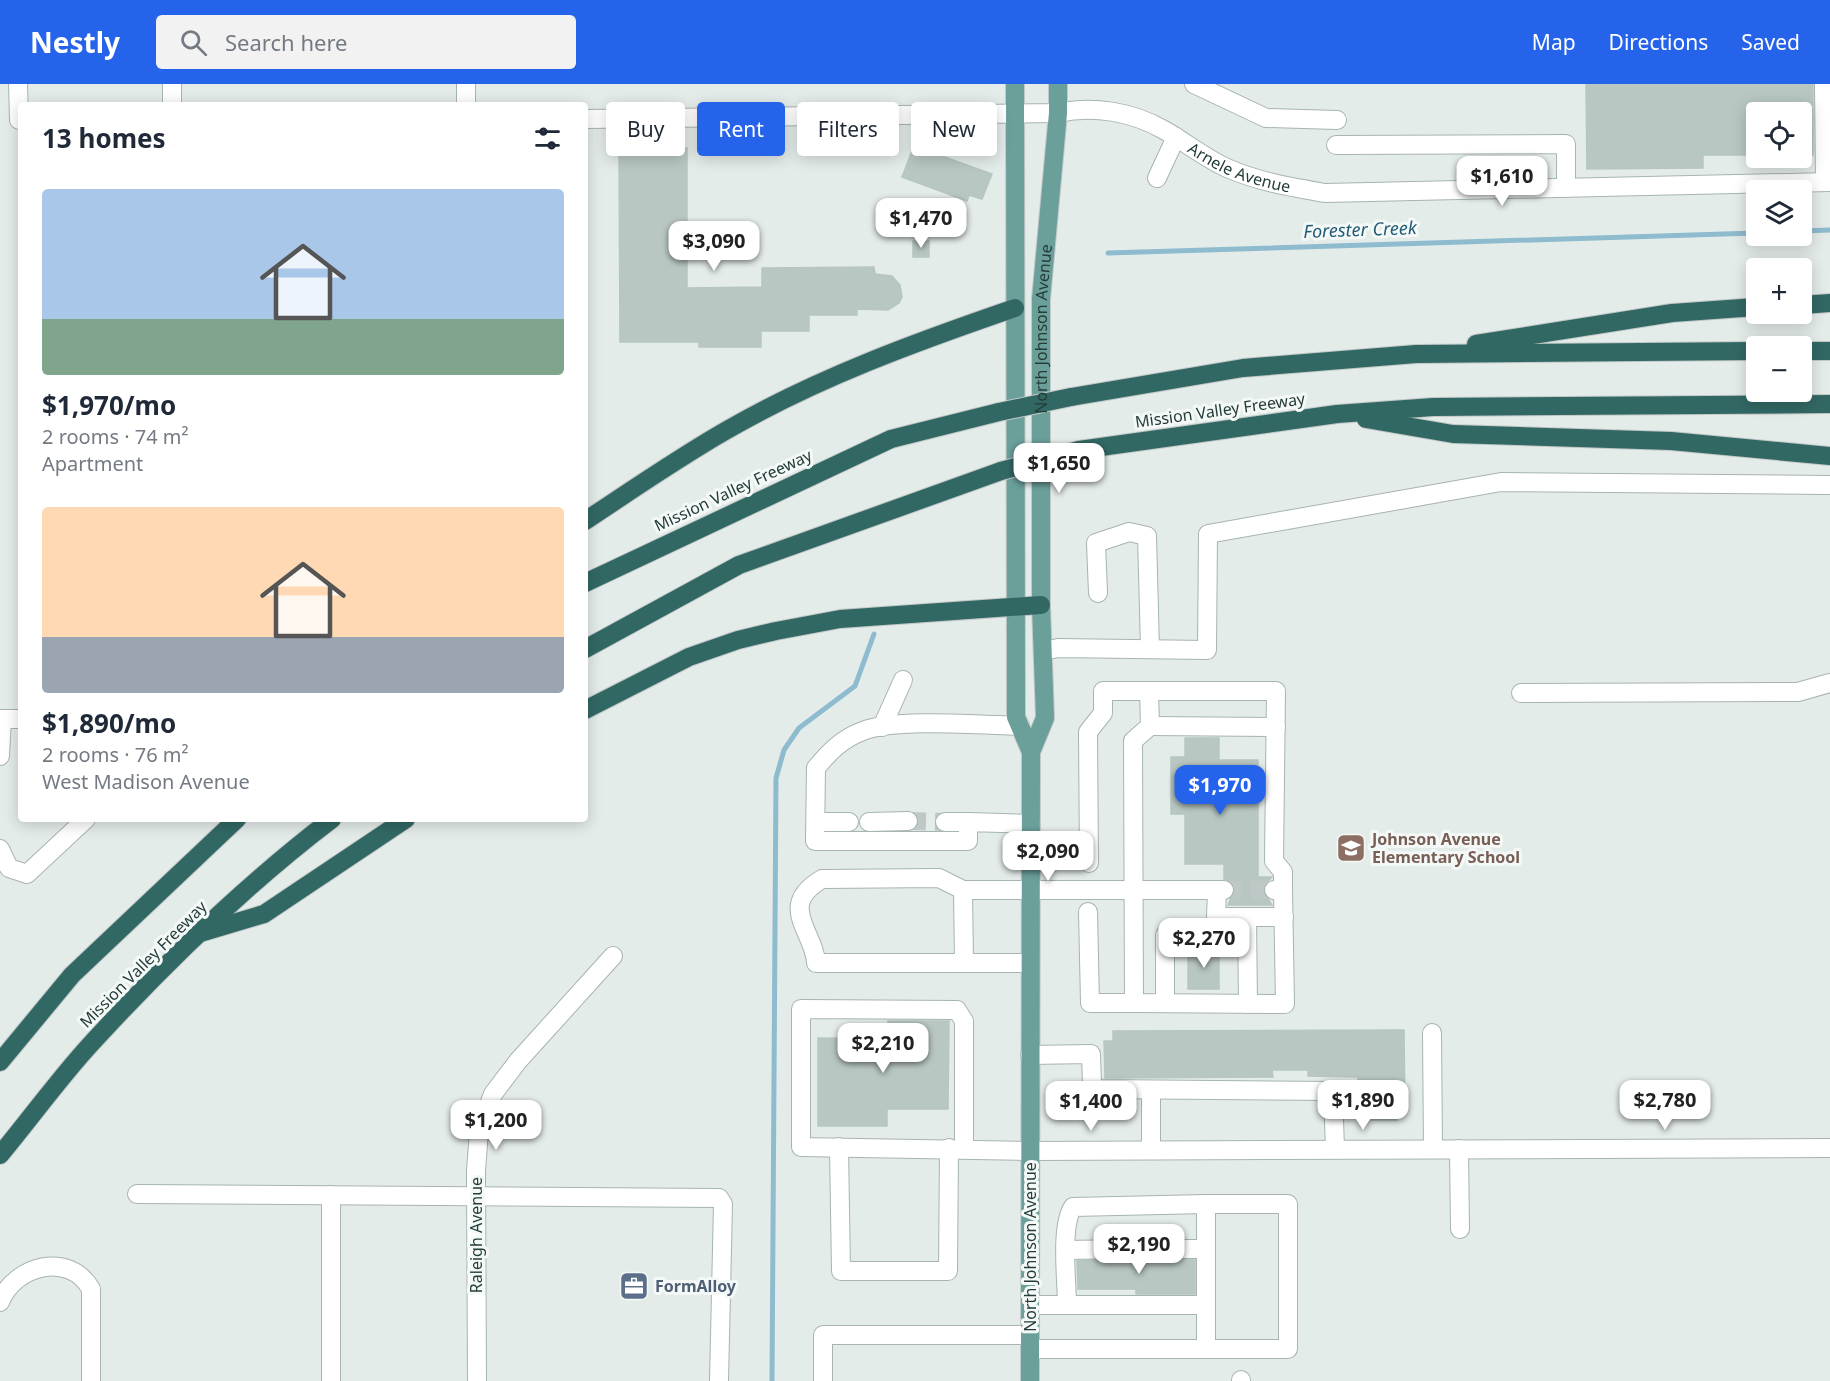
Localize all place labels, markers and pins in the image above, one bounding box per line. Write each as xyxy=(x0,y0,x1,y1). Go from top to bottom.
pin: $1,610 xyxy=(1453,156,1551,207)
pin: $1,470 xyxy=(872,198,970,249)
pin: $3,090 xyxy=(665,221,763,272)
pin: $1,650 xyxy=(1010,443,1108,494)
pin: $1,970 xyxy=(1171,765,1269,816)
place label: Johnson Avenue Elementary School xyxy=(1370,828,1520,868)
pin: $2,090 xyxy=(999,831,1097,882)
school or university icon: Johnson Avenue Elementary School xyxy=(1335,832,1367,864)
pin: $2,270 xyxy=(1155,918,1253,969)
pin: $2,210 xyxy=(834,1023,932,1074)
pin: $1,890 xyxy=(1314,1080,1412,1131)
pin: $2,780 xyxy=(1616,1080,1714,1131)
pin: $1,400 xyxy=(1042,1081,1140,1132)
pin: $1,200 xyxy=(447,1100,545,1151)
pin: $2,190 xyxy=(1090,1224,1188,1275)
office icon: FormAlloy xyxy=(618,1270,650,1302)
place label: FormAlloy xyxy=(655,1275,737,1297)

